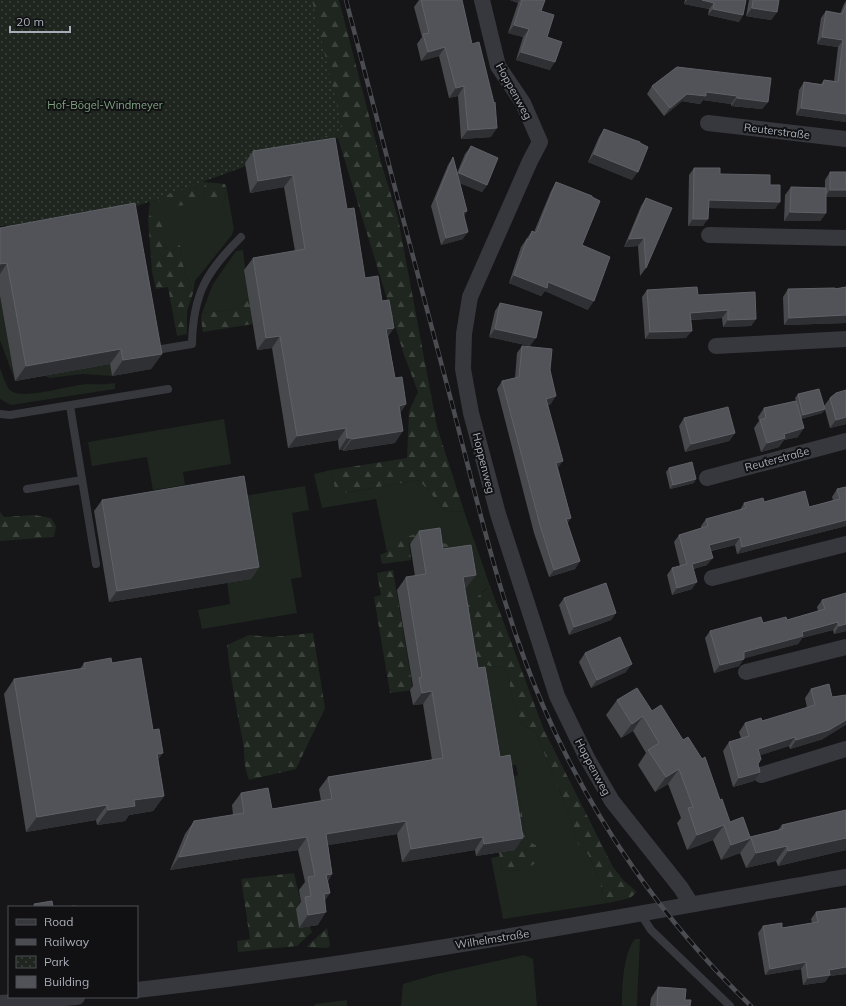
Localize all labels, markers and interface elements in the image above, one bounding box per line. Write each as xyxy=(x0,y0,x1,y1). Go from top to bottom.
scale bar xyxy=(10,8,70,34)
text: 20 m xyxy=(16,14,44,29)
street label: Hoppenweg xyxy=(493,60,535,122)
park label: Hof-Bögel-Windmeyer xyxy=(47,98,163,112)
street label: Reuterstraße xyxy=(743,120,811,142)
street label: Hoppenweg xyxy=(470,431,498,495)
street label: Reuterstraße xyxy=(743,444,811,474)
street label: Hoppenweg xyxy=(572,736,614,798)
legend xyxy=(8,906,138,998)
text: Road xyxy=(44,914,73,929)
street label: Wilhelmstraße xyxy=(454,926,530,952)
text: Railway xyxy=(44,934,90,949)
text: Park xyxy=(44,954,70,969)
text: Building xyxy=(44,974,89,989)

